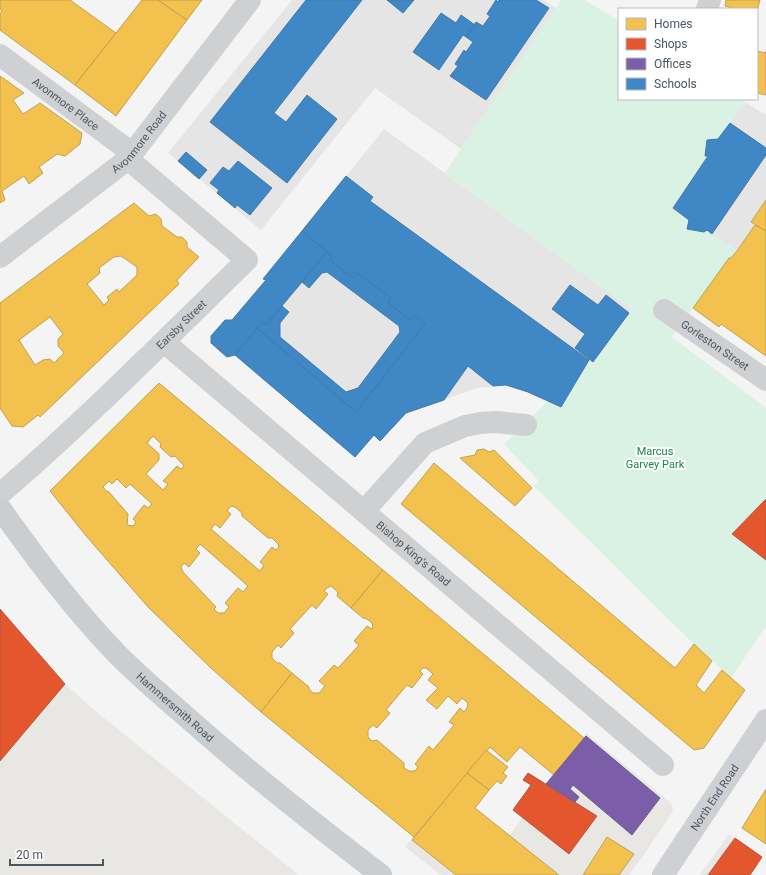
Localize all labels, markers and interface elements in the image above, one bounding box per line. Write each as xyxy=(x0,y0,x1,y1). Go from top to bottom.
legend xyxy=(618,8,758,100)
text: Homes xyxy=(654,17,692,31)
text: Shops xyxy=(654,37,688,51)
text: Offices xyxy=(654,57,691,71)
street label: Avonmore Place xyxy=(30,75,102,133)
text: Schools xyxy=(654,77,697,91)
street label: Avonmore Road xyxy=(109,109,169,176)
street label: Earsby Street xyxy=(154,297,209,352)
street label: Gorleston Street xyxy=(678,318,752,374)
park label: Marcus Garvey Park xyxy=(626,445,685,471)
street label: Bishop King's Road xyxy=(373,519,453,589)
street label: Hammersmith Road xyxy=(134,670,216,745)
street label: North End Road xyxy=(688,762,742,834)
scale bar xyxy=(10,841,103,867)
text: 20 m xyxy=(16,848,43,862)

